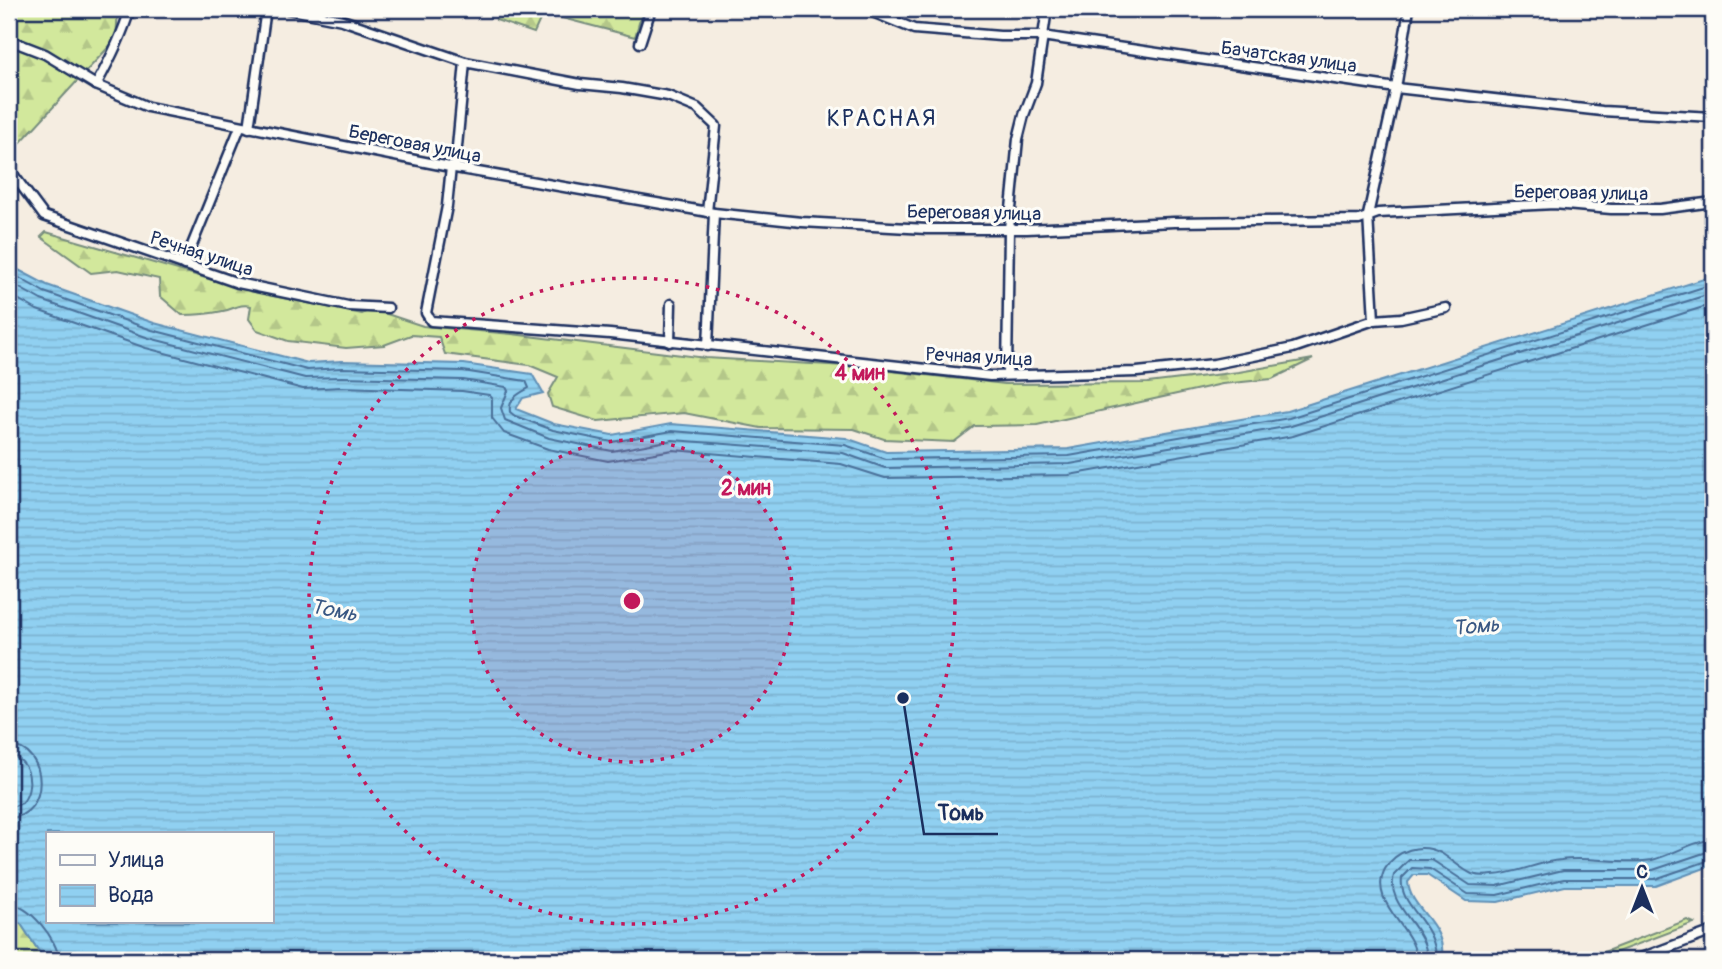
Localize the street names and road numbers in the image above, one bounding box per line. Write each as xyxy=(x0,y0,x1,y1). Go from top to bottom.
street label: Бачатская улица xyxy=(1219,36,1358,78)
street label: Береговая улица xyxy=(347,119,483,169)
street label: Береговая улица xyxy=(1514,180,1649,206)
street label: Береговая улица xyxy=(907,200,1042,226)
street label: Речная улица xyxy=(147,226,256,282)
street label: Речная улица xyxy=(925,342,1033,372)

